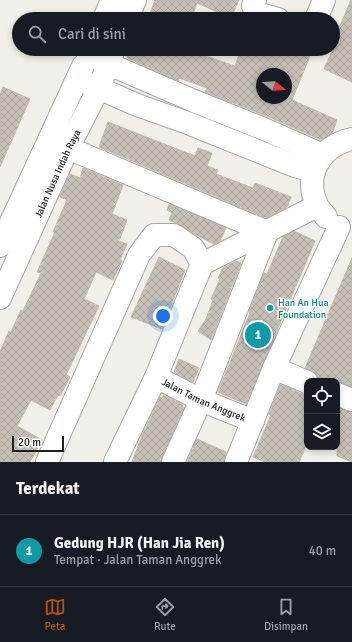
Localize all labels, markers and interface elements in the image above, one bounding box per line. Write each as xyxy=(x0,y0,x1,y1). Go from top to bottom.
search box xyxy=(12,12,340,56)
icon: search xyxy=(26,23,48,45)
text: Cari di sini xyxy=(58,25,126,43)
north arrow xyxy=(256,68,292,104)
street label: Jalan Nusa Indah Raya xyxy=(32,128,84,220)
place label: Han An Hua Foundation xyxy=(278,297,329,321)
marker: Han An Hua Foundation xyxy=(265,303,275,313)
your location xyxy=(153,306,173,326)
pin: 1 xyxy=(245,320,271,350)
street label: Jalan Taman Anggrek xyxy=(160,376,247,424)
map controls xyxy=(304,378,340,450)
button: locate xyxy=(304,378,340,414)
button: layers xyxy=(304,414,340,450)
scale bar xyxy=(12,434,64,453)
text: 20 m xyxy=(18,436,41,449)
text: Terdekat xyxy=(16,478,80,499)
text: Gedung HJR (Han Jia Ren) xyxy=(54,534,225,552)
text: 1 xyxy=(25,543,33,559)
text: 40 m xyxy=(309,543,336,559)
text: Tempat · Jalan Taman Anggrek xyxy=(54,552,221,568)
tab: Peta xyxy=(44,596,66,633)
tab: Rute xyxy=(154,596,176,633)
tab: Disimpan xyxy=(264,596,308,633)

